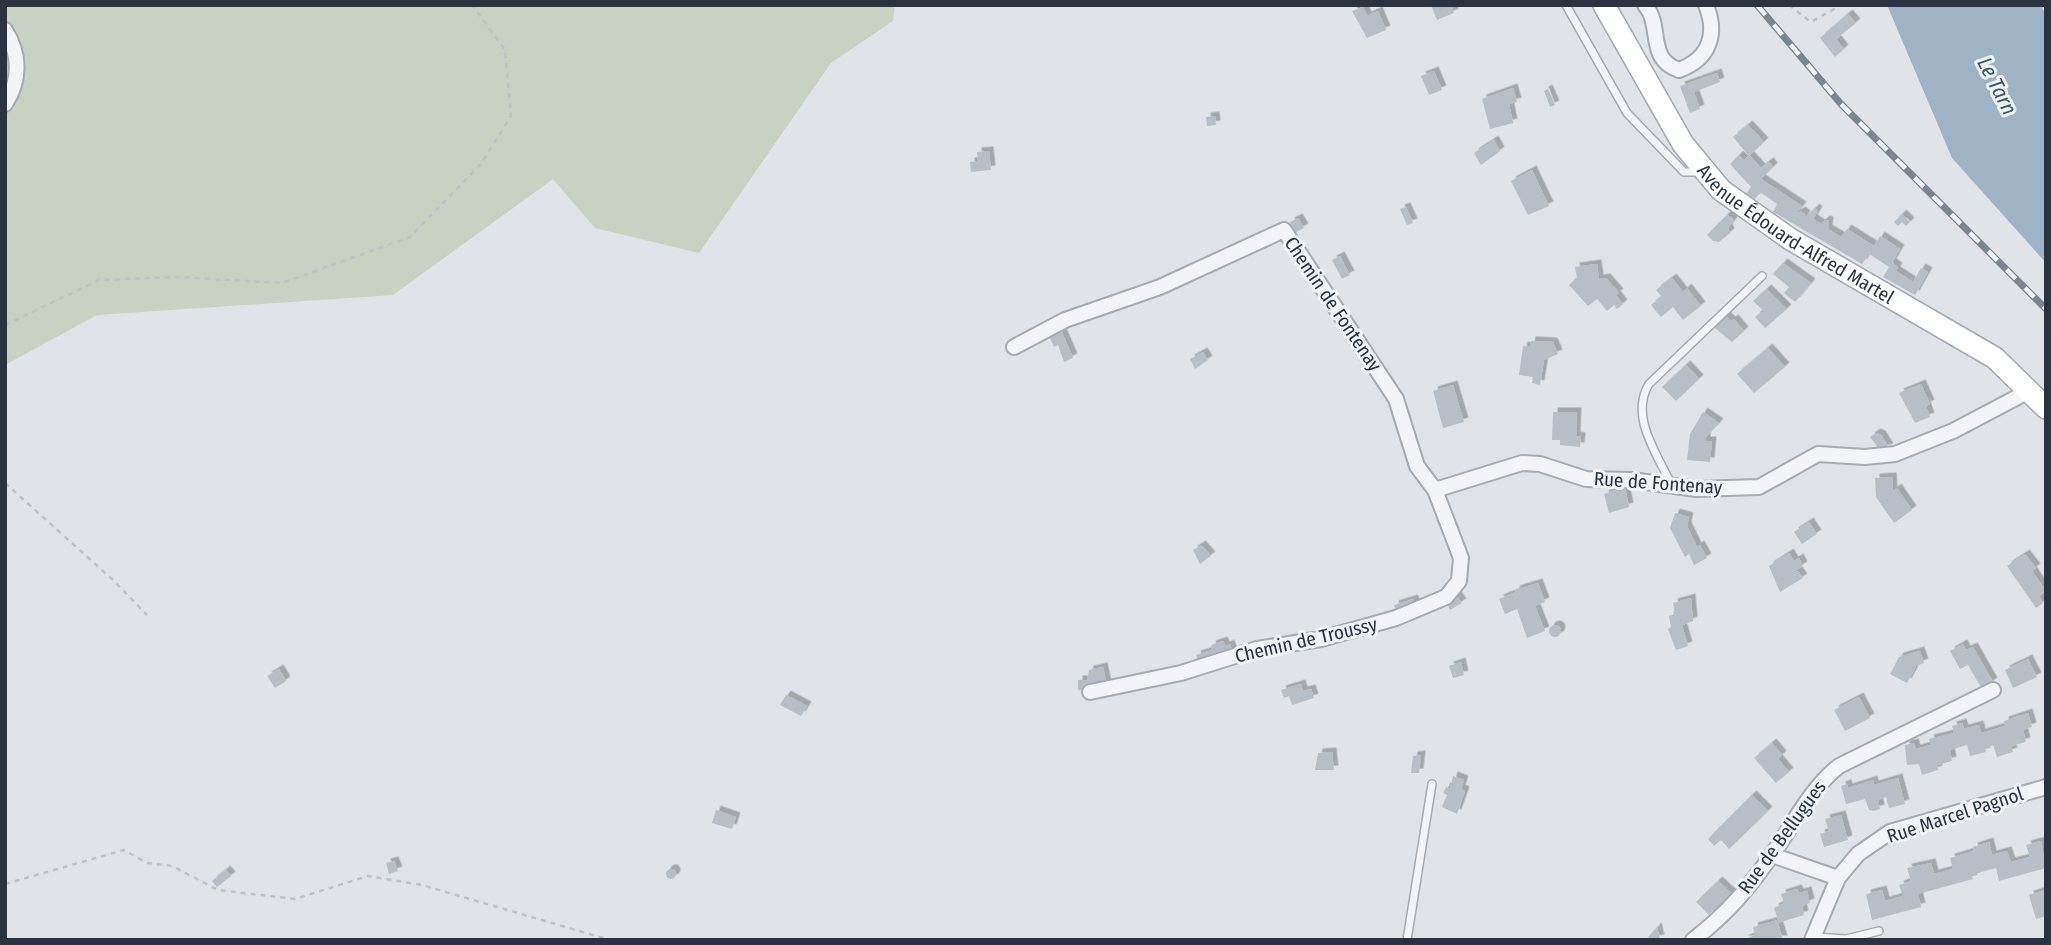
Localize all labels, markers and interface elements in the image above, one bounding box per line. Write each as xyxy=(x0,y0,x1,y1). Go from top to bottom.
water label: Le Tarn xyxy=(1972,53,2022,119)
street label: Avenue Édouard-Alfred Martel xyxy=(1693,159,1898,308)
street label: Chemin de Fontenay xyxy=(1279,232,1387,376)
street label: Rue de Fontenay xyxy=(1593,467,1724,499)
street label: Chemin de Troussy xyxy=(1233,612,1380,668)
street label: Rue de Bellugues xyxy=(1733,776,1831,898)
street label: Rue Marcel Pagnol xyxy=(1884,782,2026,848)

